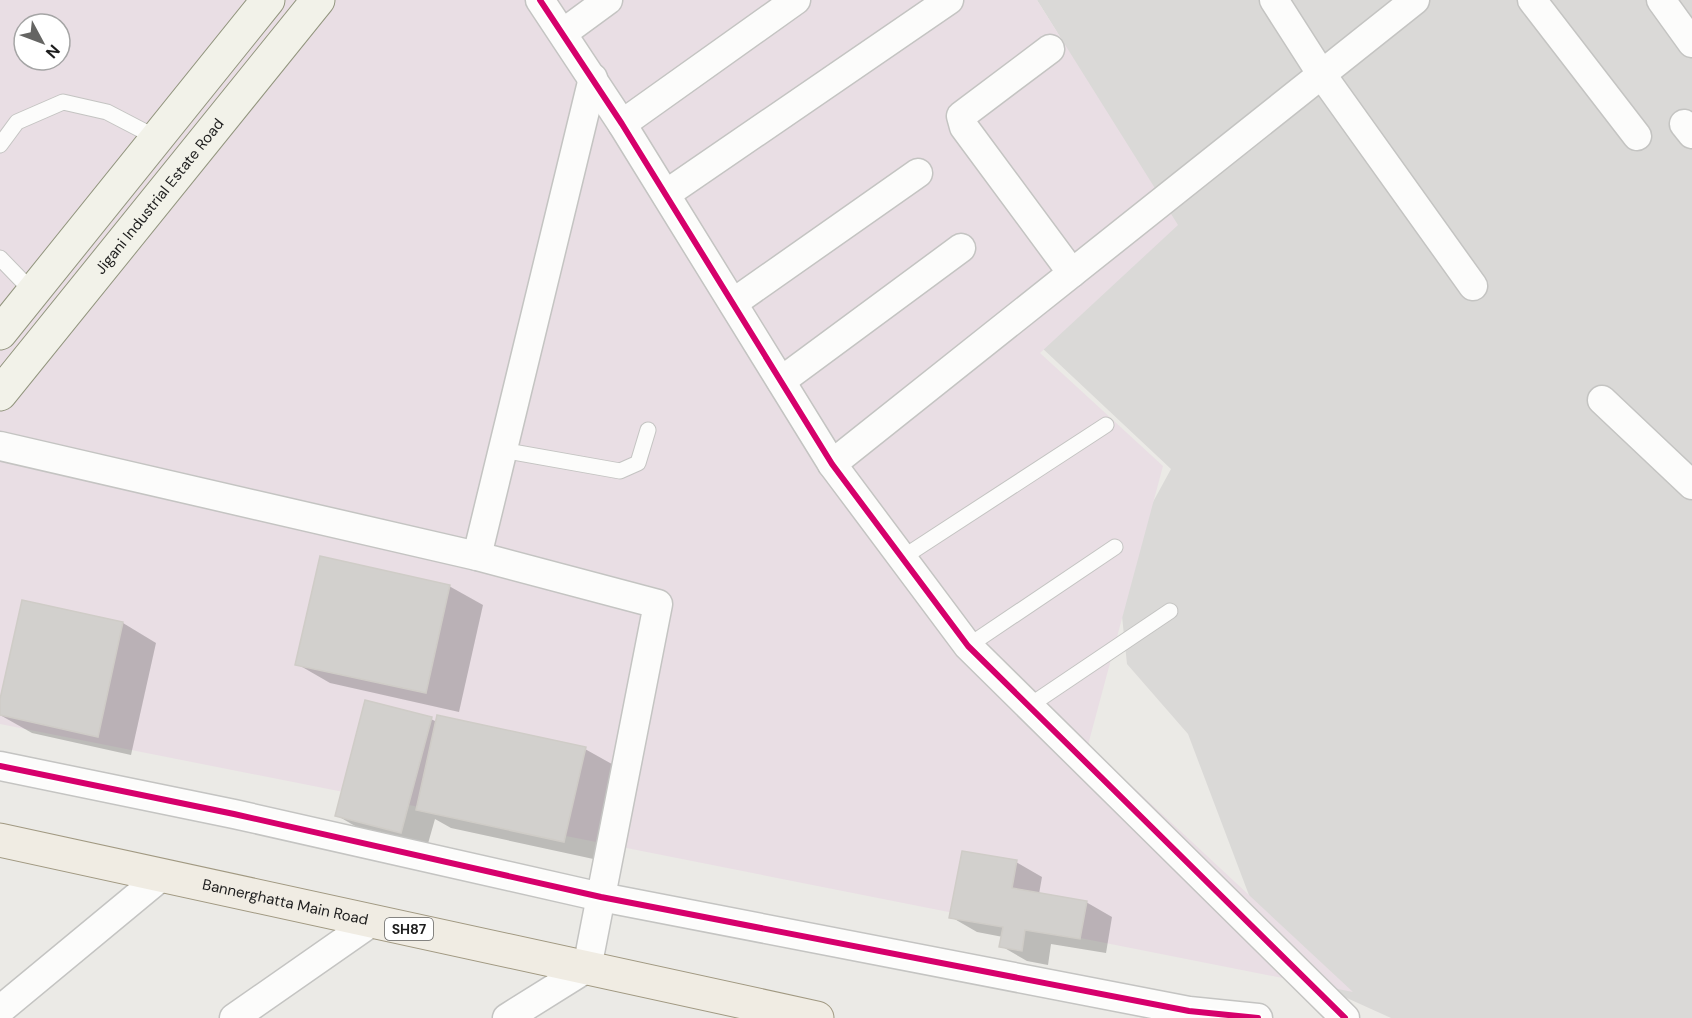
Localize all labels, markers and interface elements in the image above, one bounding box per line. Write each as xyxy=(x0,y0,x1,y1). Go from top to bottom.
north arrow xyxy=(12,12,72,72)
text: N xyxy=(41,40,65,63)
street label: Jigani Industrial Estate Road xyxy=(91,114,228,278)
street label: Bannerghatta Main Road xyxy=(200,874,370,930)
road number: SH87 xyxy=(385,918,433,940)

